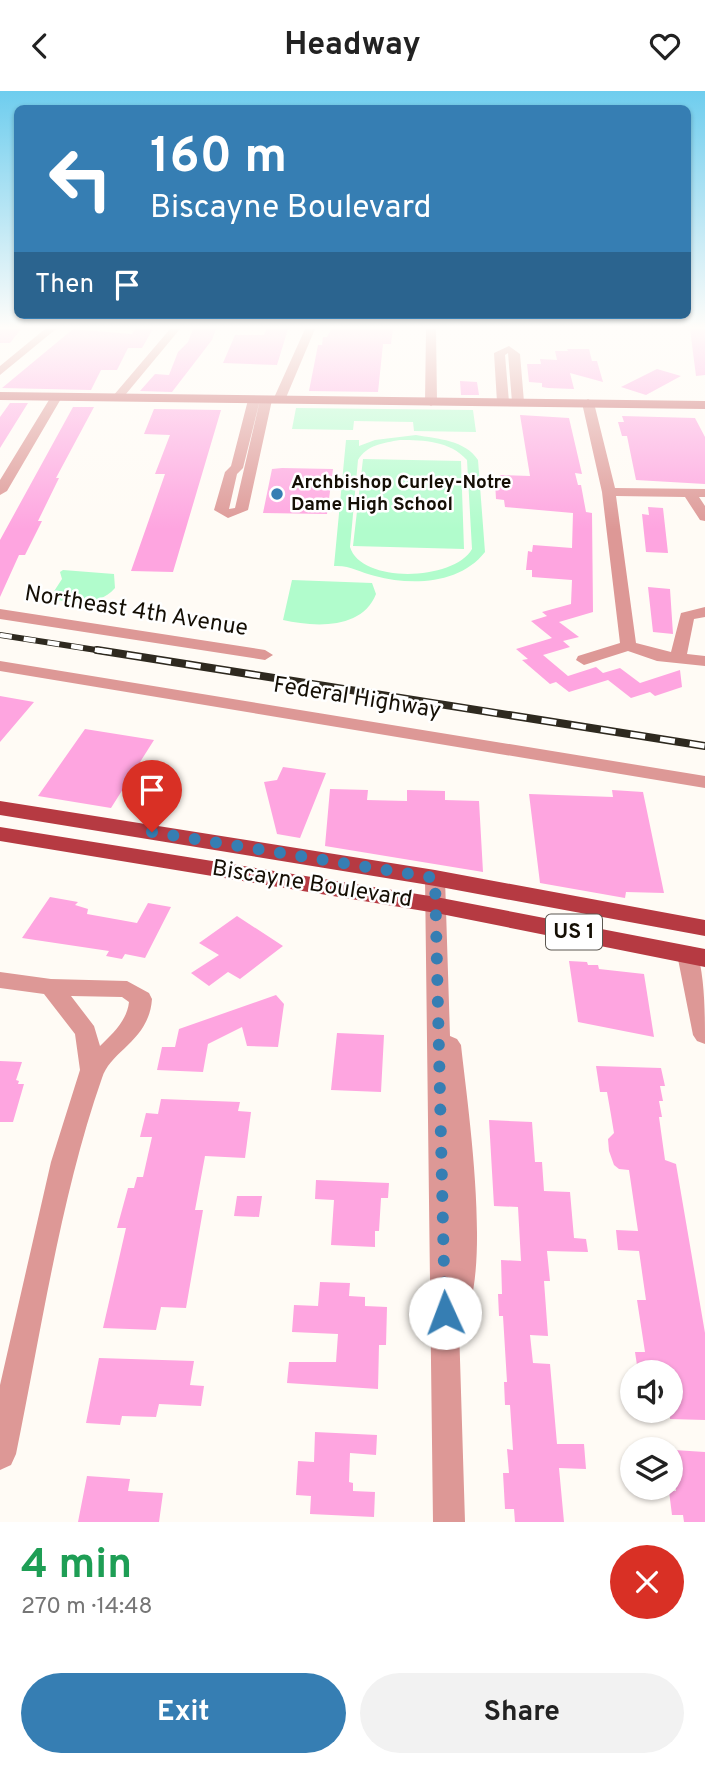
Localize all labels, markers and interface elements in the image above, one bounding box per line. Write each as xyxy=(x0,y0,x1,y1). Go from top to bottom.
text: Headway xyxy=(284,26,421,66)
icon: back xyxy=(21,27,59,65)
icon: heart xyxy=(646,27,684,65)
text: 160 m xyxy=(150,128,287,190)
icon: left xyxy=(35,133,126,224)
text: Biscayne Boulevard xyxy=(150,189,431,229)
icon: arrive xyxy=(108,266,146,304)
text: Then xyxy=(35,269,94,302)
place label: Archbishop Curley-Notre Dame High School xyxy=(291,471,511,517)
marker: Archbishop Curley-Notre Dame High School xyxy=(269,486,285,502)
street label: Northeast 4th Avenue xyxy=(22,580,250,644)
street label: Federal Highway xyxy=(271,671,443,727)
pin xyxy=(122,760,182,832)
icon: arrive xyxy=(133,771,171,809)
street label: Biscayne Boulevard xyxy=(210,855,414,915)
road number: US 1 xyxy=(546,915,602,949)
position arrow xyxy=(408,1276,482,1350)
map controls xyxy=(620,1360,683,1500)
button: sound xyxy=(620,1360,683,1423)
button: layers xyxy=(620,1437,683,1500)
text: 4 min xyxy=(21,1540,132,1593)
button: close xyxy=(610,1545,684,1619)
text: 270 m · 14:48 xyxy=(21,1593,153,1622)
button: Exit xyxy=(21,1673,346,1753)
button: Share xyxy=(360,1673,684,1753)

